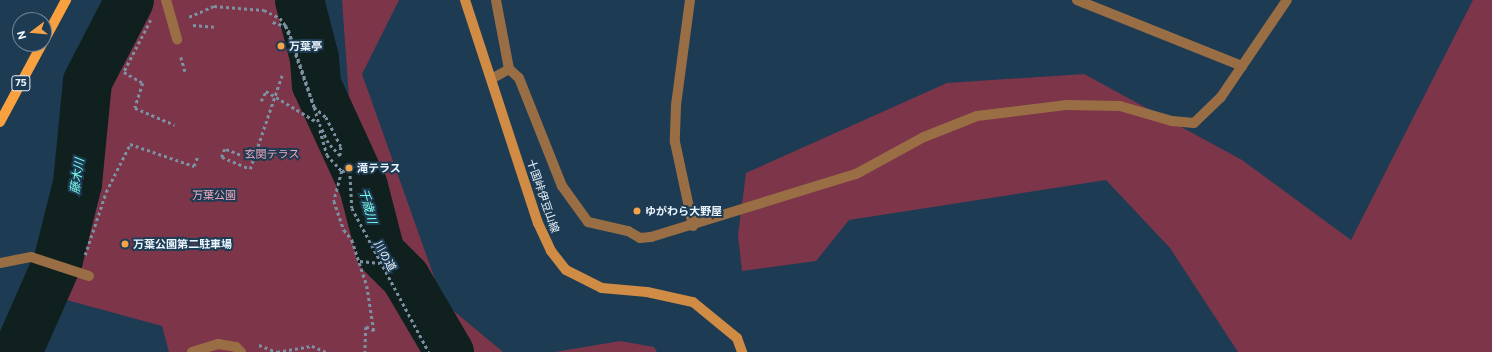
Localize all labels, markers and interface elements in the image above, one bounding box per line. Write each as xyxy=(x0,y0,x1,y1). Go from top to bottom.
north arrow xyxy=(12,12,52,52)
text: N xyxy=(14,29,28,41)
place label: 万葉亭 xyxy=(289,39,322,53)
marker: 万葉亭 xyxy=(276,41,286,51)
road number: 75 xyxy=(11,75,31,91)
park label: 玄関テラス xyxy=(245,147,299,161)
water label: 藤木川 xyxy=(67,157,87,195)
street label: 十国峠伊豆山線 xyxy=(524,157,562,235)
place label: 滝テラス xyxy=(357,161,401,175)
marker: 滝テラス xyxy=(344,163,354,173)
water label: 千歳川 xyxy=(356,187,380,225)
park label: 万葉公園 xyxy=(192,188,236,202)
place label: ゆがわら大野屋 xyxy=(645,204,722,218)
marker: ゆがわら大野屋 xyxy=(632,206,642,216)
place label: 万葉公園第二駐車場 xyxy=(133,237,232,251)
street label: 川の道 xyxy=(371,238,399,274)
marker: 万葉公園第二駐車場 xyxy=(120,239,130,249)

